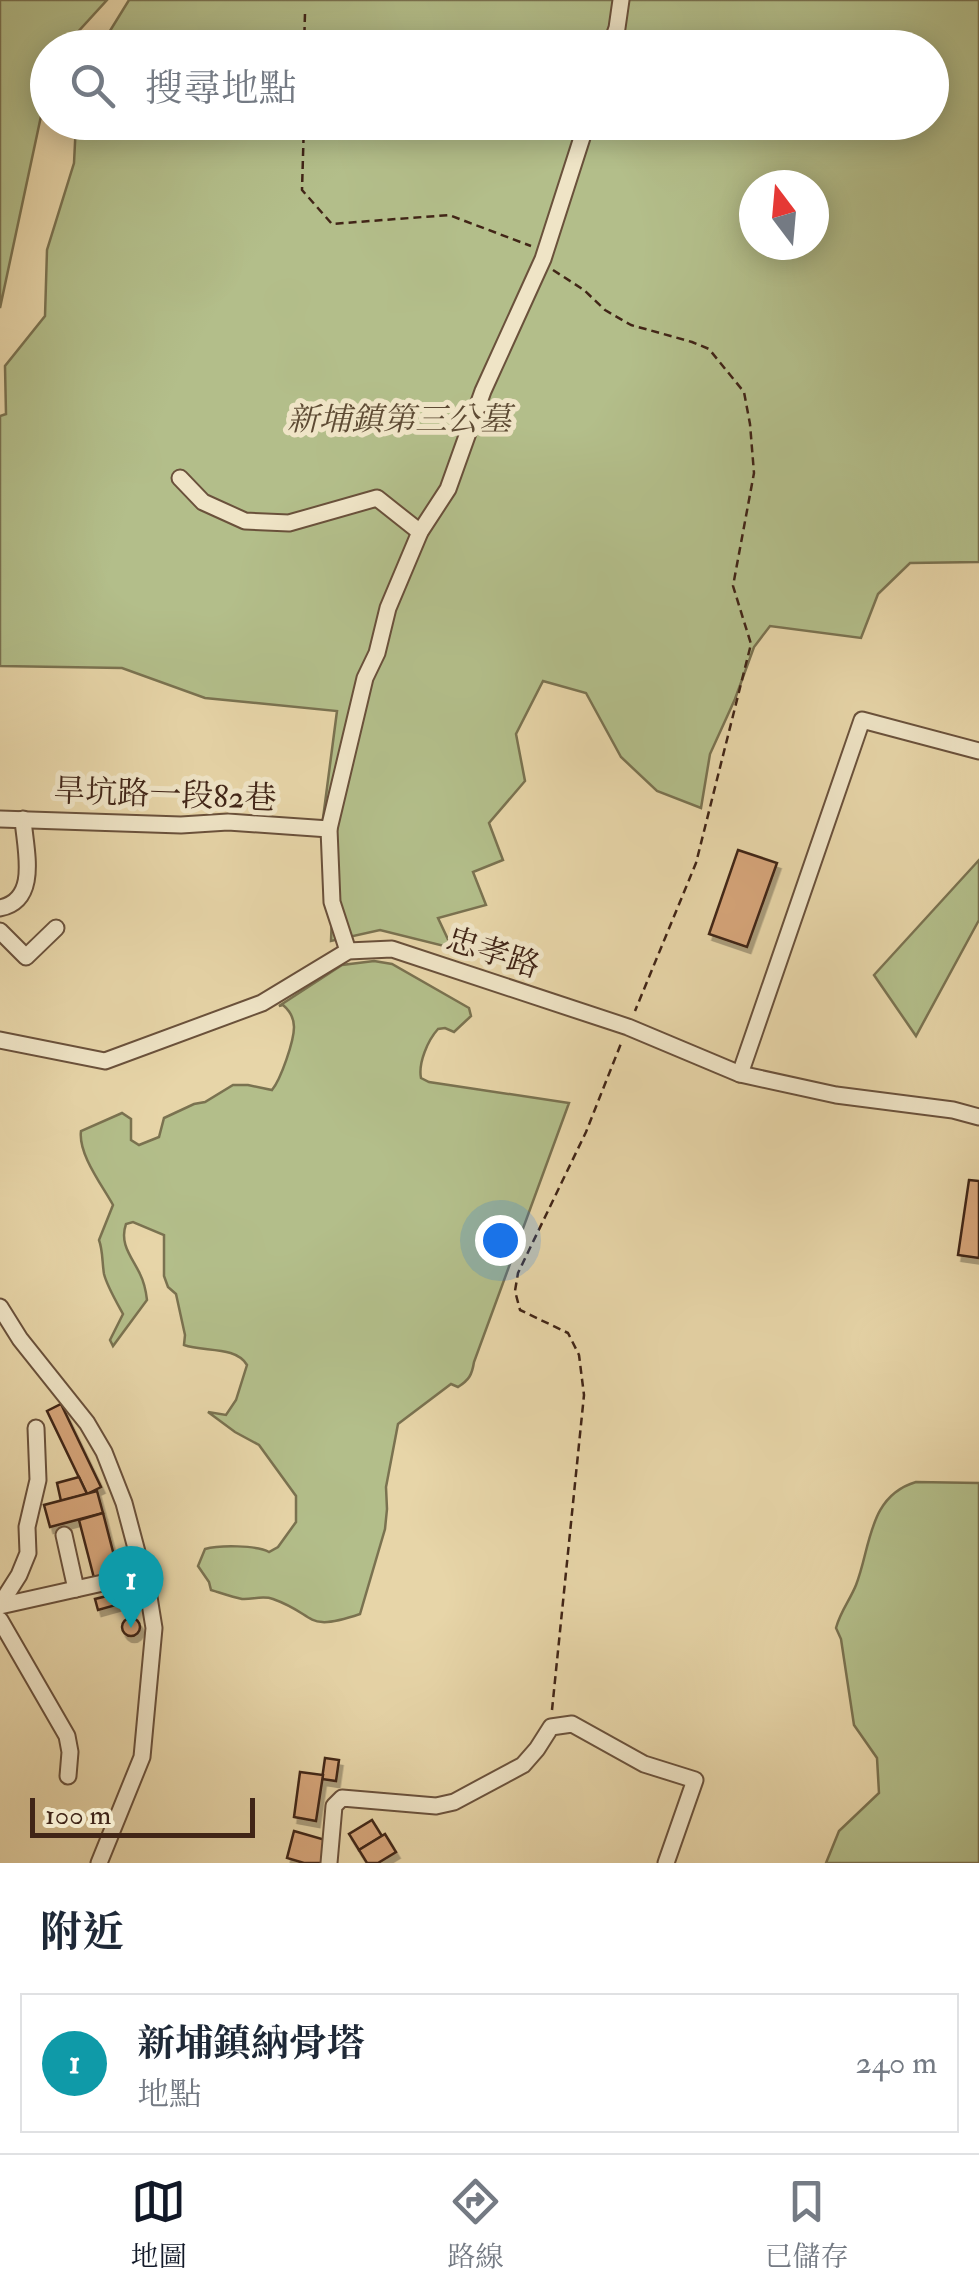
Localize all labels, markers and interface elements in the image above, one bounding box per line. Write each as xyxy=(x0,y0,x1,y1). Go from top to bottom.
search box xyxy=(30,30,949,140)
icon: search xyxy=(65,58,120,113)
text: 搜尋地點 xyxy=(145,65,297,113)
north arrow xyxy=(739,170,829,260)
park label: 新埔鎮第三公墓 xyxy=(287,400,516,440)
street label: 旱坑路一段82巷 xyxy=(53,771,277,819)
street label: 忠孝路 xyxy=(441,919,545,987)
your location xyxy=(475,1215,526,1266)
pin: 1 xyxy=(98,1546,164,1628)
scale bar xyxy=(30,1793,255,1838)
text: 100 m xyxy=(45,1798,111,1833)
text: 附近 xyxy=(40,1907,124,1959)
text: 新埔鎮納骨塔 xyxy=(137,2020,365,2068)
text: 1 xyxy=(69,2043,80,2083)
text: 240 m xyxy=(856,2043,937,2083)
text: 地點 xyxy=(137,2075,201,2115)
tab: 地圖 xyxy=(130,2174,187,2275)
tab: 路線 xyxy=(447,2174,504,2275)
tab: 已儲存 xyxy=(764,2174,849,2275)

